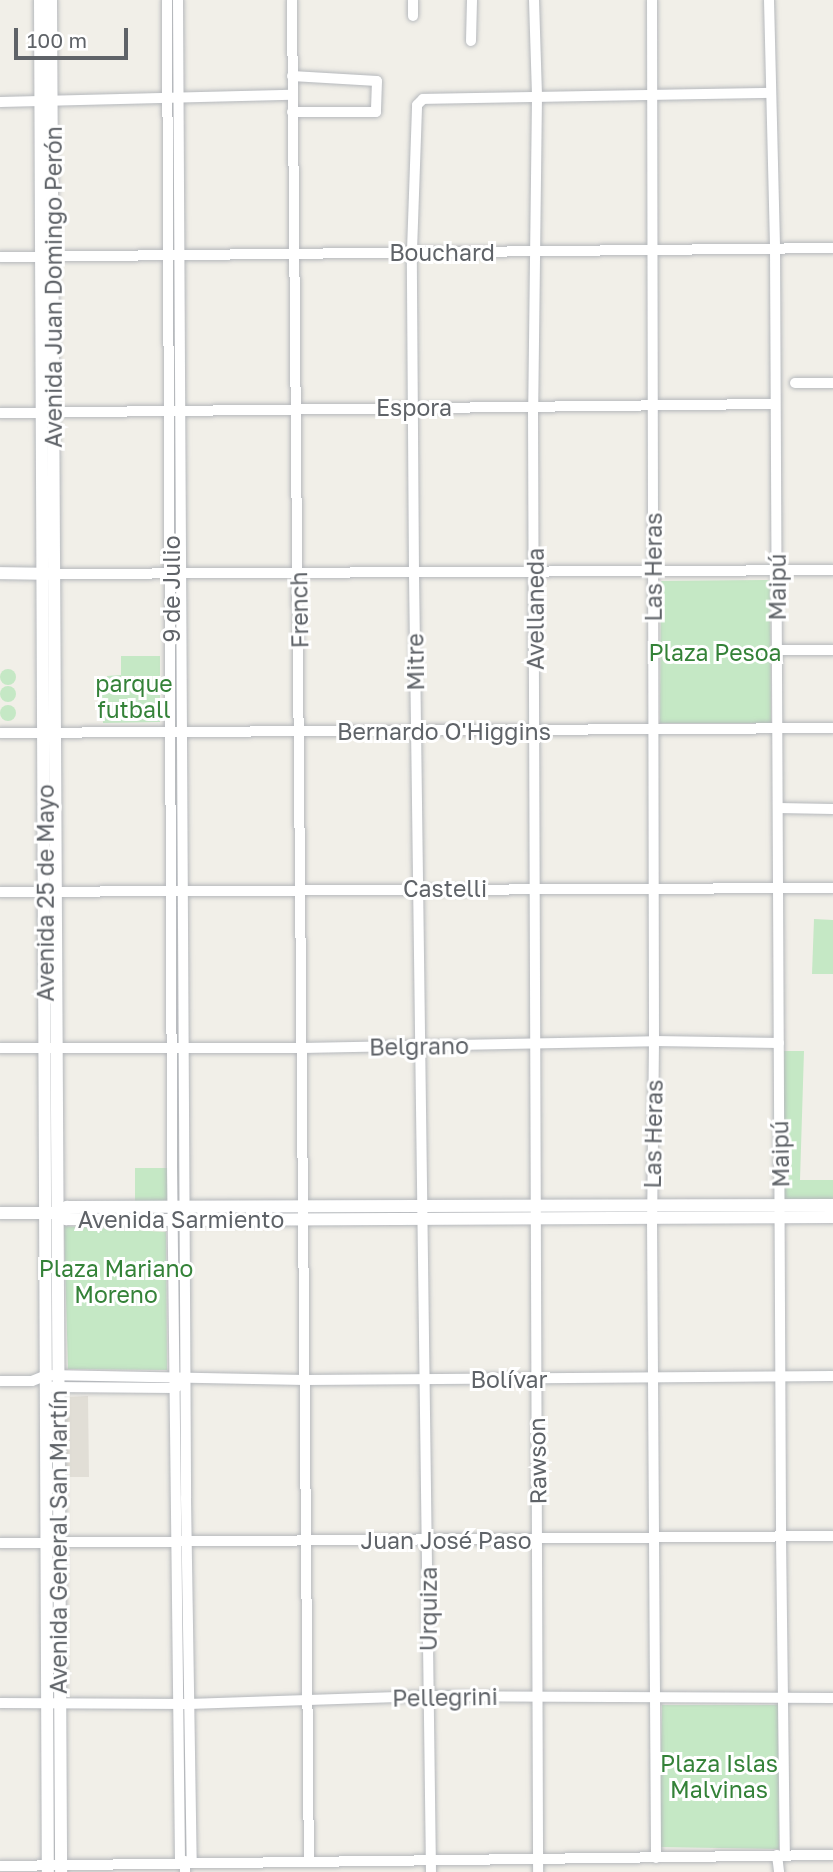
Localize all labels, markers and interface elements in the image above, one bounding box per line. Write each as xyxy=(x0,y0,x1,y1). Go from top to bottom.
scale bar xyxy=(18,14,131,58)
text: 100 m xyxy=(27,27,87,53)
street label: Avenida Juan Domingo Perón xyxy=(39,126,67,448)
street label: Bouchard xyxy=(389,238,495,266)
street label: Espora xyxy=(376,393,452,421)
street label: Las Heras xyxy=(639,512,667,622)
street label: 9 de Julio xyxy=(157,536,185,642)
street label: Avellaneda xyxy=(521,548,549,670)
street label: Maipú xyxy=(763,554,791,620)
street label: French xyxy=(285,571,313,649)
street label: Mitre xyxy=(401,633,429,691)
park label: Plaza Pesoa xyxy=(648,638,782,666)
park label: parque futball xyxy=(95,669,173,723)
street label: Bernardo O'Higgins xyxy=(337,717,551,745)
street label: Avenida 25 de Mayo xyxy=(31,784,59,1002)
street label: Castelli xyxy=(403,874,487,902)
street label: Belgrano xyxy=(369,1031,469,1061)
street label: Las Heras xyxy=(638,1079,668,1189)
street label: Maipú xyxy=(766,1120,794,1188)
street label: Avenida Sarmiento xyxy=(78,1205,284,1233)
park label: Plaza Mariano Moreno xyxy=(39,1254,193,1308)
street label: Bolívar xyxy=(471,1365,547,1393)
street label: Avenida General San Martín xyxy=(44,1390,72,1694)
street label: Rawson xyxy=(522,1417,552,1505)
street label: Juan José Paso xyxy=(360,1526,532,1554)
street label: Urquiza xyxy=(414,1567,442,1651)
street label: Pellegrini xyxy=(392,1682,498,1712)
park label: Plaza Islas Malvinas xyxy=(660,1749,778,1803)

